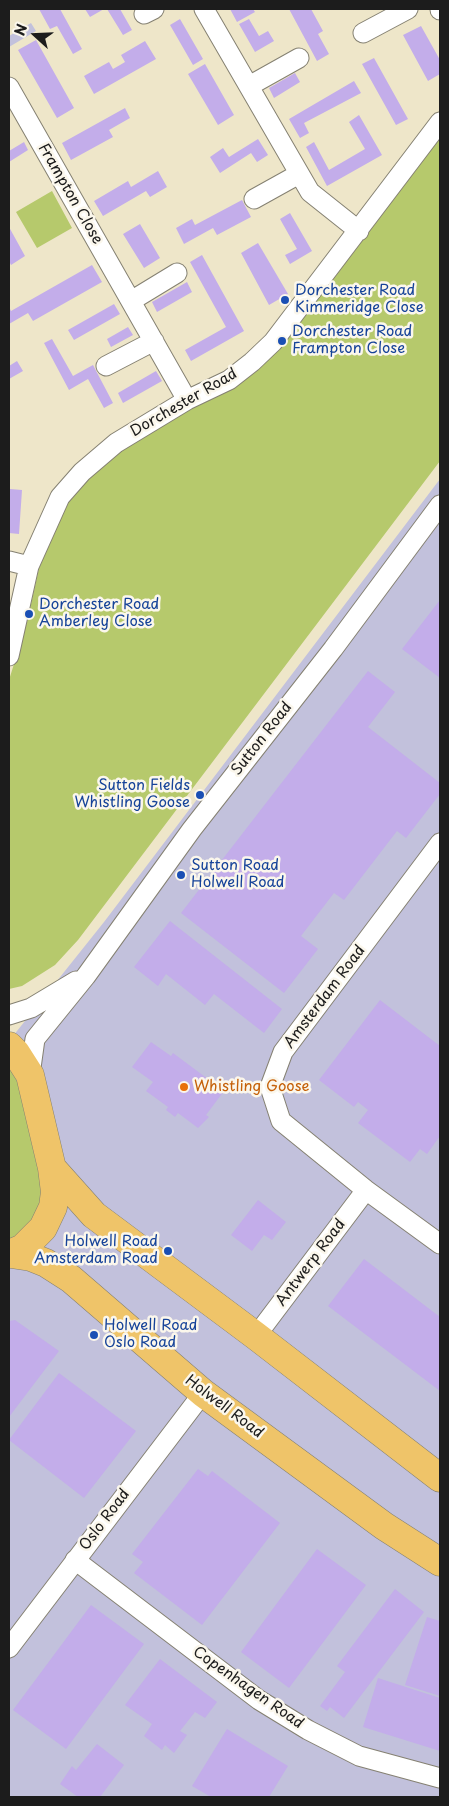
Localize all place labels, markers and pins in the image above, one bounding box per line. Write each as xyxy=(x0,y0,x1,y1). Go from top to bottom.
place label: Dorchester Road Kimmeridge Close xyxy=(295,282,424,317)
marker: Dorchester Road Kimmeridge Close xyxy=(279,294,291,306)
place label: Dorchester Road Frampton Close xyxy=(292,323,412,358)
marker: Dorchester Road Frampton Close xyxy=(276,335,288,347)
place label: Dorchester Road Amberley Close xyxy=(39,596,159,631)
marker: Dorchester Road Amberley Close xyxy=(23,608,35,620)
place label: Sutton Fields Whistling Goose xyxy=(75,777,190,812)
marker: Sutton Fields Whistling Goose xyxy=(194,789,206,801)
place label: Sutton Road Holwell Road xyxy=(191,857,285,892)
marker: Sutton Road Holwell Road xyxy=(175,869,187,881)
place label: Whistling Goose xyxy=(194,1078,309,1096)
marker: Whistling Goose xyxy=(178,1081,190,1093)
place label: Holwell Road Amsterdam Road xyxy=(34,1233,158,1268)
marker: Holwell Road Amsterdam Road xyxy=(162,1245,174,1257)
place label: Holwell Road Oslo Road xyxy=(104,1317,198,1352)
marker: Holwell Road Oslo Road xyxy=(88,1329,100,1341)

